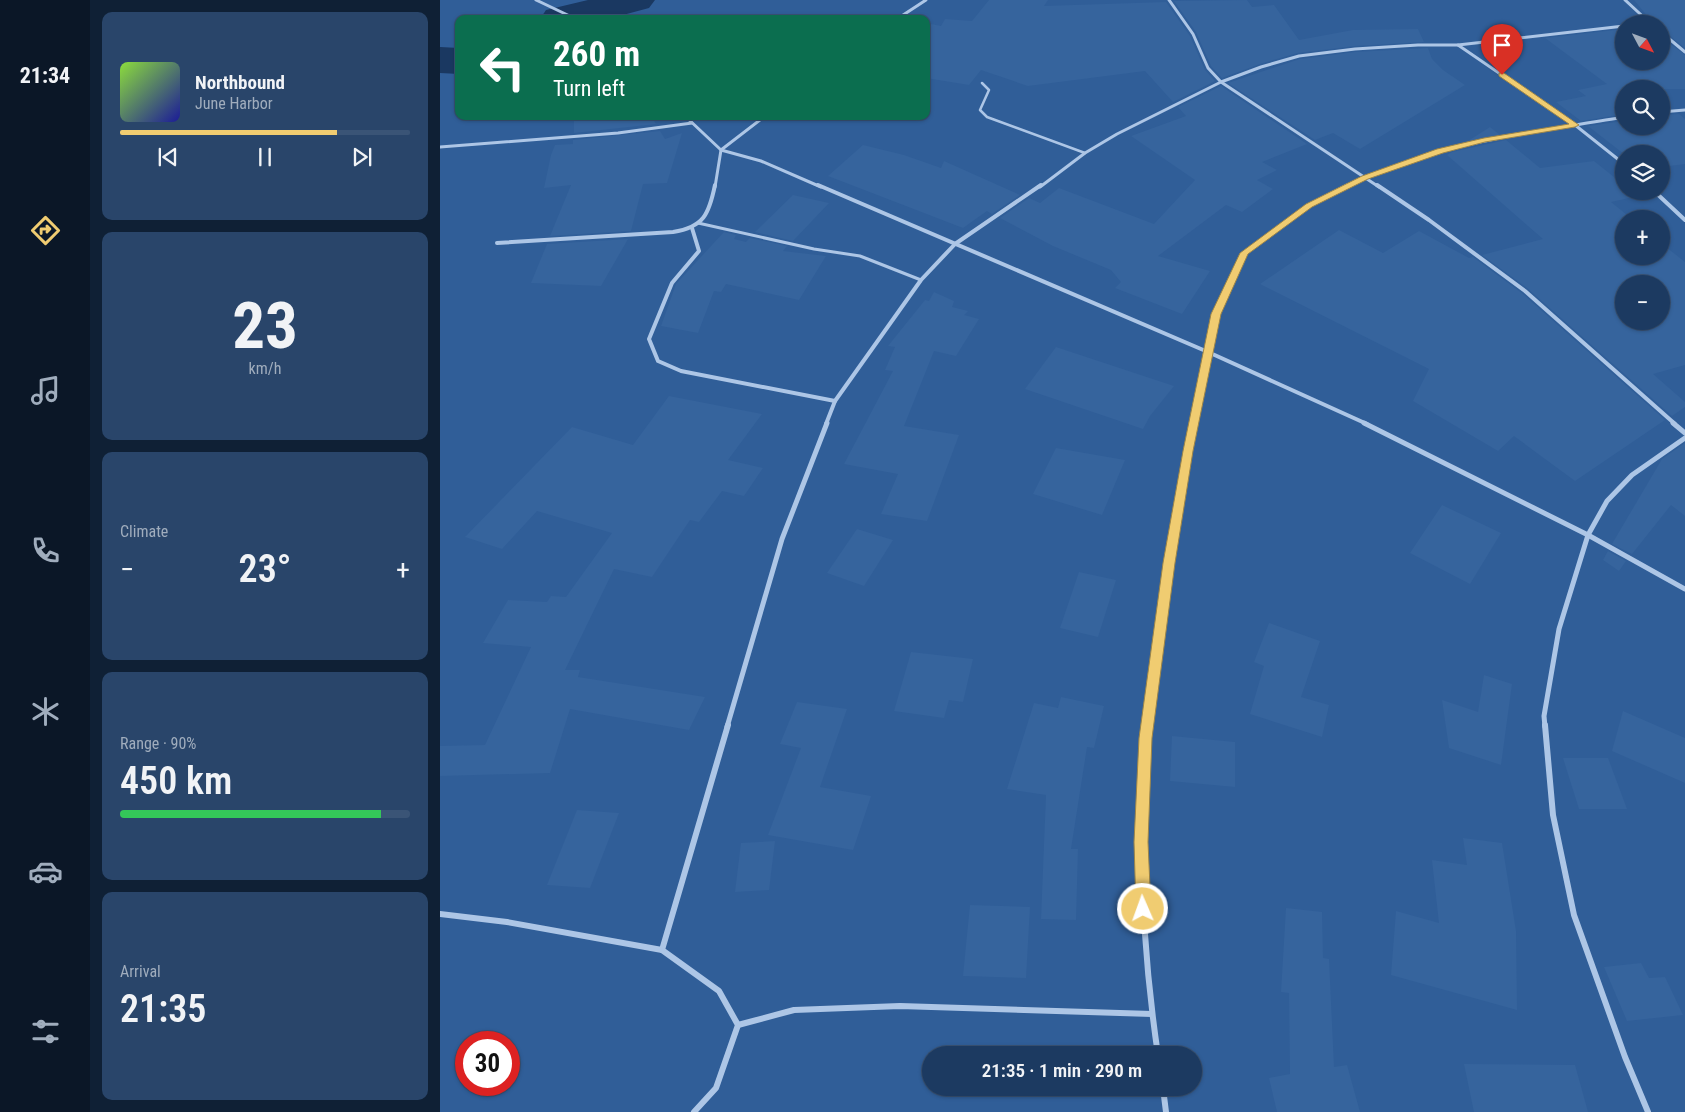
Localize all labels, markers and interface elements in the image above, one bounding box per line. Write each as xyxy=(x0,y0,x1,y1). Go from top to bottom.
north arrow xyxy=(1615,15,1670,70)
map controls xyxy=(1615,15,1670,330)
pin xyxy=(1481,24,1523,75)
icon: arrive xyxy=(1488,31,1516,59)
text: 260 m xyxy=(553,34,640,75)
icon: left xyxy=(470,35,535,100)
text: 21:34 xyxy=(20,63,70,88)
text: Northbound xyxy=(195,71,285,94)
text: Turn left xyxy=(553,76,625,101)
button: search xyxy=(1615,80,1670,135)
text: June Harbor xyxy=(195,94,273,113)
icon: previous xyxy=(154,143,182,171)
icon: pause xyxy=(251,143,279,171)
icon: next xyxy=(348,143,376,171)
button: layers xyxy=(1615,145,1670,200)
button: + xyxy=(1615,210,1670,265)
icon: directions xyxy=(28,213,63,248)
button: − xyxy=(1615,275,1670,330)
text: 23 xyxy=(232,288,298,364)
text: km/h xyxy=(249,359,281,378)
icon: music xyxy=(28,373,63,408)
text: Climate xyxy=(120,522,168,541)
icon: phone xyxy=(28,533,63,568)
text: 23° xyxy=(239,547,291,591)
text: − xyxy=(120,553,134,586)
text: + xyxy=(396,553,410,586)
icon: climate xyxy=(28,694,63,729)
text: Range · 90% xyxy=(120,734,196,753)
text: 450 km xyxy=(120,759,232,803)
icon: car xyxy=(28,854,63,889)
position arrow xyxy=(1116,882,1168,934)
text: Arrival xyxy=(120,962,161,981)
text: 21:35 xyxy=(120,987,206,1031)
icon: filters xyxy=(28,1014,63,1049)
speed limit sign: 30 xyxy=(455,1031,520,1096)
text: 21:35 · 1 min · 290 m xyxy=(982,1059,1142,1082)

